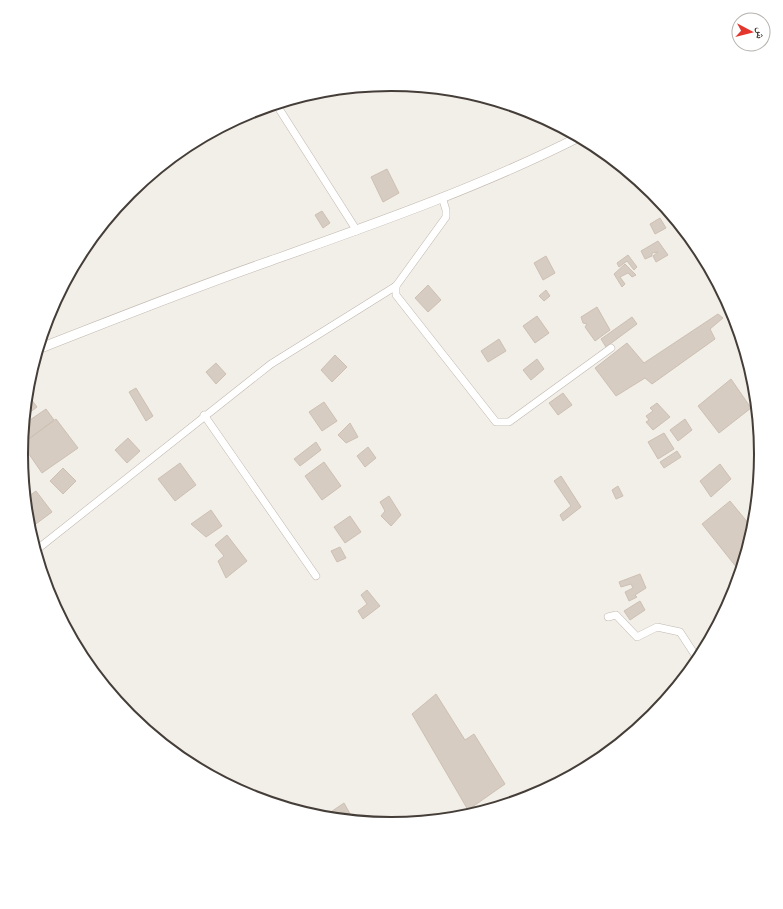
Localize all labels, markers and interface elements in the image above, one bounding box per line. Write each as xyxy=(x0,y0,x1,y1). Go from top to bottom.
north arrow xyxy=(731,12,771,52)
text: ش xyxy=(752,26,769,40)

